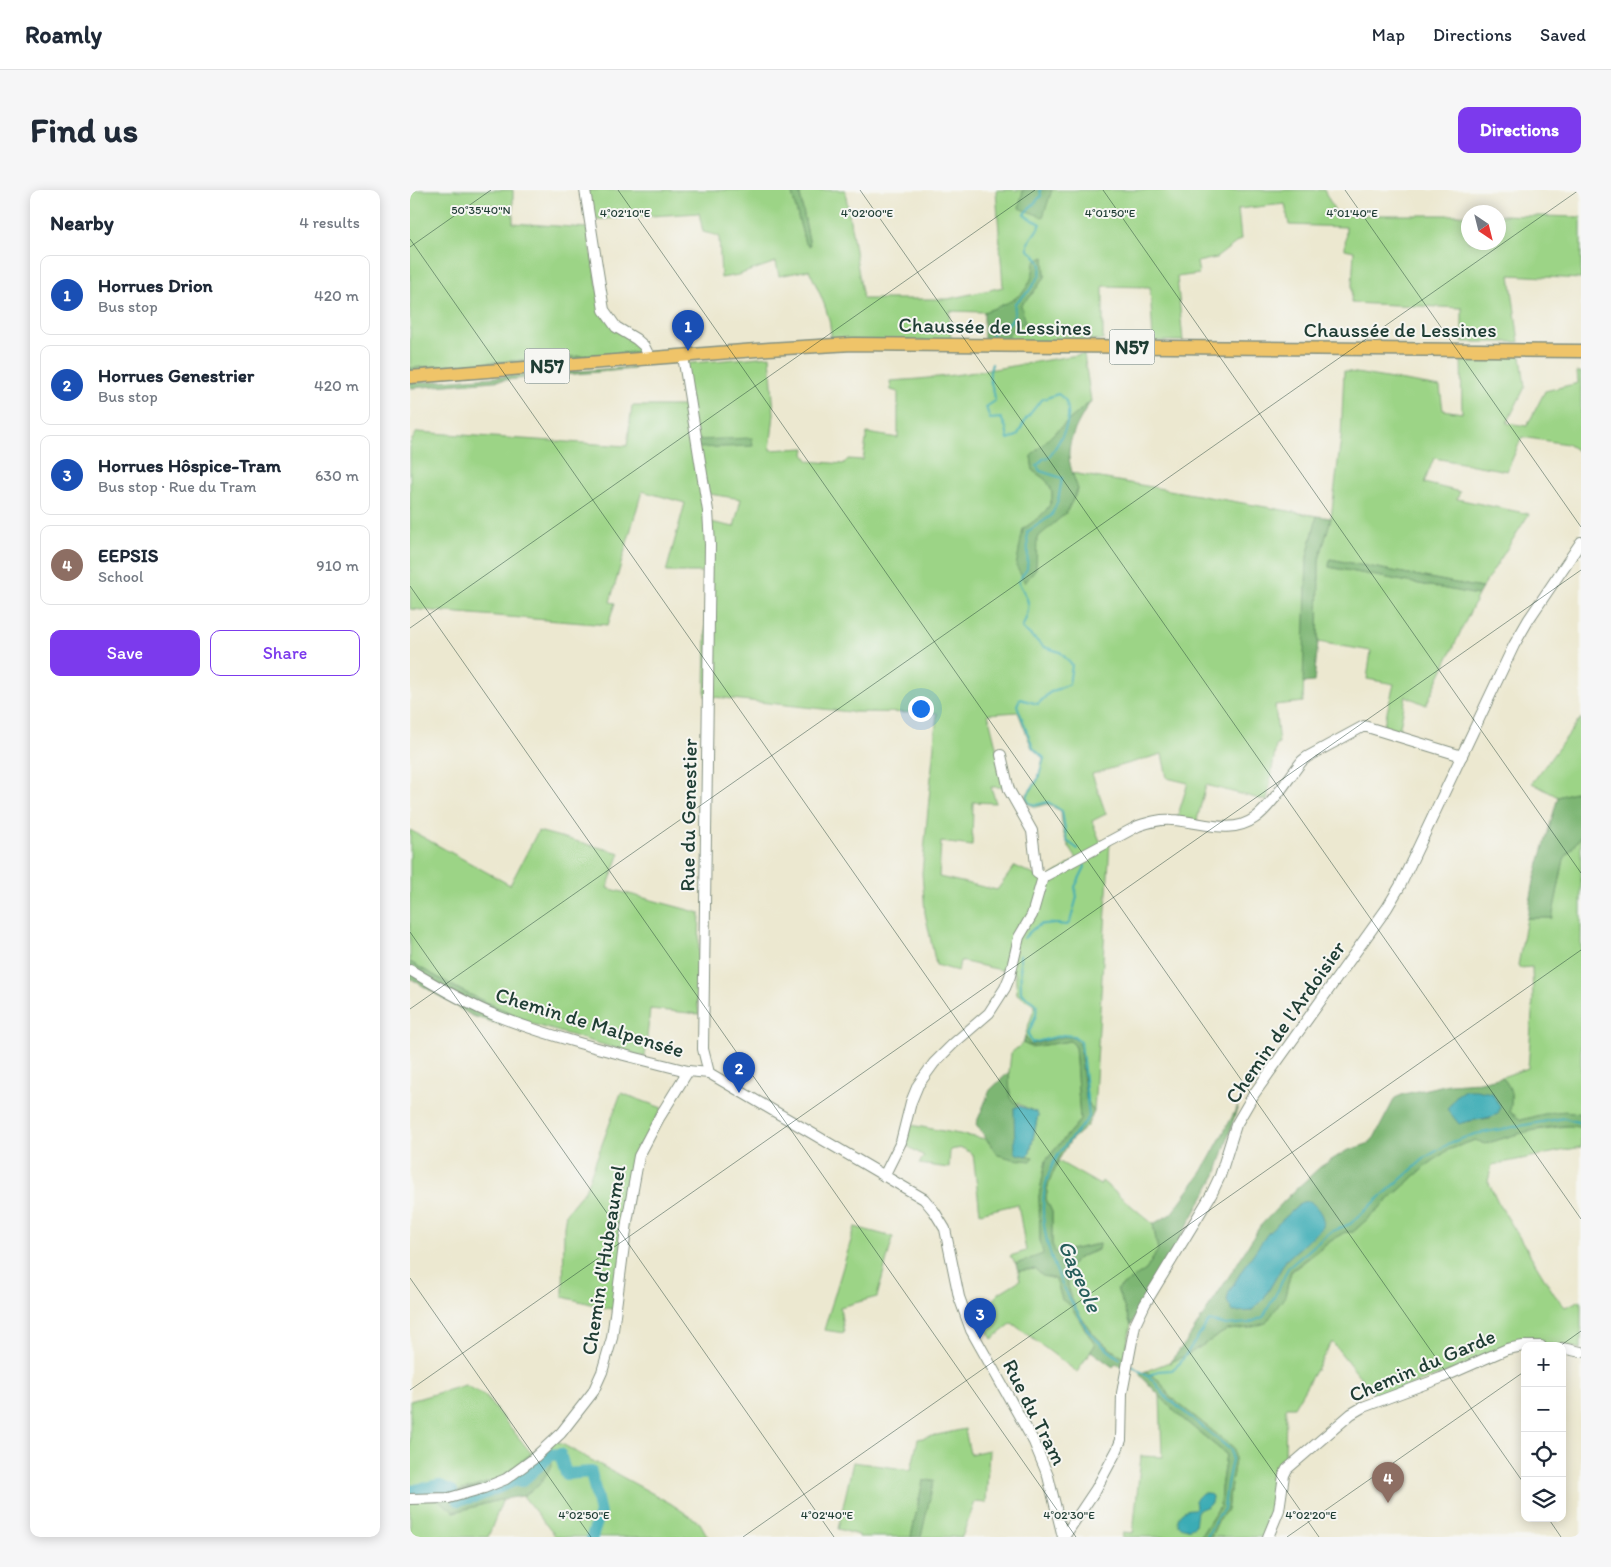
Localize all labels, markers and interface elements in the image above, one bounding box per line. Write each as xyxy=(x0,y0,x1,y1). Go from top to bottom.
text: Roamly xyxy=(25,20,102,49)
text: Map xyxy=(1372,24,1405,46)
text: Directions xyxy=(1433,24,1512,46)
text: Saved xyxy=(1540,24,1586,46)
button: Directions xyxy=(1458,107,1581,153)
text: Find us xyxy=(30,109,138,151)
text: 50°35'40"N xyxy=(451,203,511,217)
north arrow xyxy=(1461,205,1506,250)
text: 4°02'10"E xyxy=(600,206,651,220)
text: 4°02'00"E xyxy=(841,206,894,220)
text: 4°01'50"E xyxy=(1085,206,1136,220)
text: 4°01'40"E xyxy=(1326,206,1378,220)
text: Nearby xyxy=(50,210,114,235)
text: 4 results xyxy=(299,213,360,232)
text: Horrues Drion xyxy=(98,274,213,297)
text: 1 xyxy=(63,286,71,305)
text: 420 m xyxy=(314,286,359,305)
text: Bus stop xyxy=(98,297,158,316)
pin: 1 xyxy=(672,310,704,351)
street label: Chaussée de Lessines xyxy=(898,312,1092,340)
street label: Chaussée de Lessines xyxy=(1303,317,1497,342)
road number: N57 xyxy=(1110,330,1154,364)
road number: N57 xyxy=(524,348,570,384)
text: Horrues Genestrier xyxy=(98,364,254,387)
text: 2 xyxy=(63,376,71,395)
text: 420 m xyxy=(314,376,359,395)
text: Bus stop xyxy=(98,387,158,406)
text: Horrues Hôspice-Tram xyxy=(98,454,281,477)
text: 3 xyxy=(63,466,71,485)
text: 630 m xyxy=(315,466,359,485)
text: Bus stop · Rue du Tram xyxy=(98,477,257,496)
text: EEPSIS xyxy=(98,544,158,567)
text: 4 xyxy=(62,556,72,575)
text: 910 m xyxy=(316,556,359,575)
text: School xyxy=(98,567,144,586)
button: Save xyxy=(50,630,200,676)
button: Share xyxy=(210,630,360,676)
your location xyxy=(908,696,934,722)
street label: Rue du Genestier xyxy=(674,738,702,892)
street label: Chemin de l'Ardoisier xyxy=(1220,935,1351,1108)
street label: Chemin de Malpensée xyxy=(493,981,687,1063)
pin: 2 xyxy=(723,1052,755,1093)
street label: Chemin d'Hubeaumel xyxy=(576,1163,630,1357)
water label: Gageole xyxy=(1052,1236,1108,1318)
pin: 3 xyxy=(964,1298,996,1339)
street label: Chemin du Garde xyxy=(1345,1323,1499,1407)
map controls xyxy=(1521,1342,1566,1522)
button: + xyxy=(1521,1342,1566,1387)
street label: Rue du Tram xyxy=(998,1355,1072,1469)
button: − xyxy=(1521,1387,1566,1432)
button: locate xyxy=(1521,1432,1566,1477)
pin: 4 xyxy=(1372,1462,1404,1503)
button: layers xyxy=(1521,1477,1566,1522)
text: 4°02'50"E xyxy=(558,1508,610,1522)
text: 4°02'40"E xyxy=(801,1508,854,1522)
text: 4°02'30"E xyxy=(1043,1508,1095,1522)
text: 4°02'20"E xyxy=(1285,1508,1337,1522)

